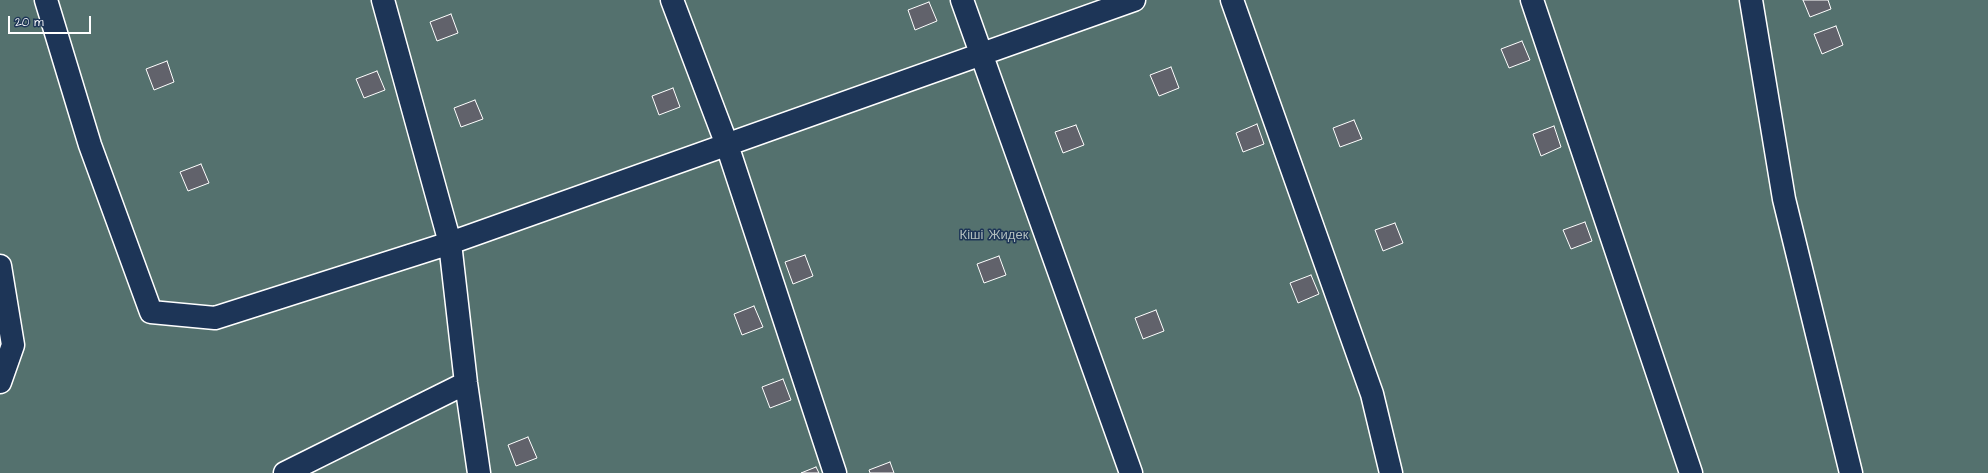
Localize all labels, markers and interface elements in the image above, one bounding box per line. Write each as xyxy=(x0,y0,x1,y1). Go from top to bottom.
scale bar xyxy=(10,8,93,34)
text: 20 m xyxy=(15,14,44,31)
park label: Кіші Жидек xyxy=(960,228,1028,244)

